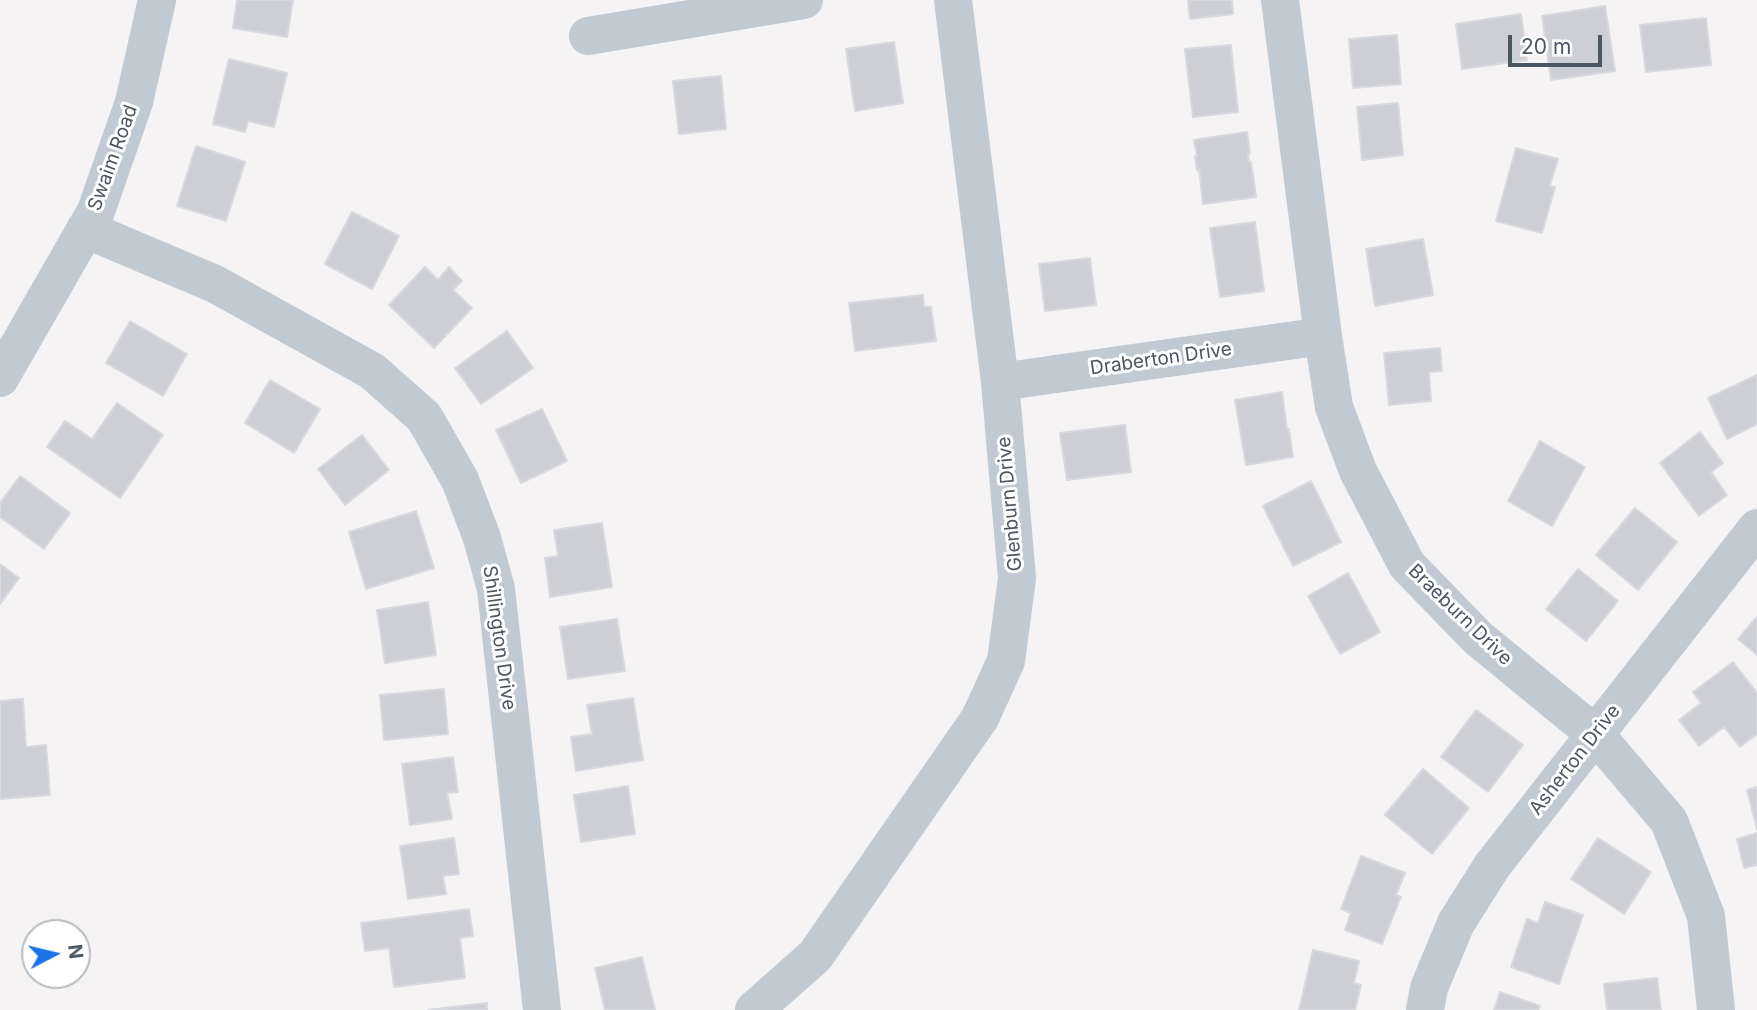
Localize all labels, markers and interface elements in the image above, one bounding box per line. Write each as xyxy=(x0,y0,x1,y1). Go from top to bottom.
scale bar xyxy=(1512,21,1606,65)
text: 20 m xyxy=(1521,34,1571,59)
street label: Swaim Road xyxy=(83,102,143,214)
street label: Draberton Drive xyxy=(1089,338,1233,380)
street label: Glenburn Drive xyxy=(993,436,1027,572)
street label: Braeburn Drive xyxy=(1403,560,1517,670)
street label: Shillington Drive xyxy=(478,564,520,712)
street label: Asherton Drive xyxy=(1525,700,1625,820)
north arrow xyxy=(21,919,91,989)
text: N xyxy=(63,943,88,960)

